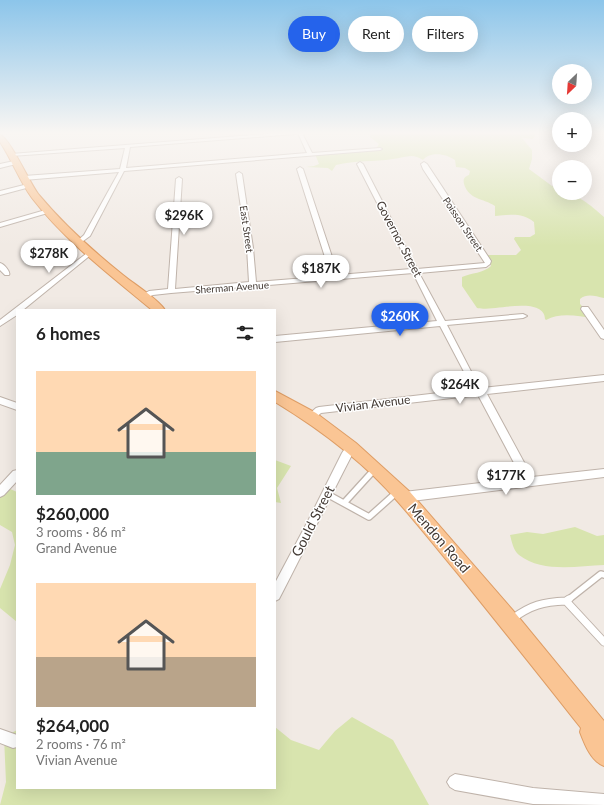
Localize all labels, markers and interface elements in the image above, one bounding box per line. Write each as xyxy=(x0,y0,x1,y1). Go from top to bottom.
chip: Buy xyxy=(288,16,340,52)
chip: Rent xyxy=(348,16,404,52)
chip: Filters xyxy=(412,16,478,52)
north arrow xyxy=(552,64,592,104)
map controls xyxy=(552,64,592,200)
button: + xyxy=(552,112,592,152)
button: − xyxy=(552,160,592,200)
street label: Poisson Street xyxy=(441,195,486,254)
street label: Governor Street xyxy=(373,198,426,280)
pin: $296K xyxy=(156,202,212,236)
street label: East Street xyxy=(238,205,256,254)
text: $296K xyxy=(164,207,204,223)
pin: $278K xyxy=(21,240,77,274)
text: $278K xyxy=(29,245,69,261)
pin: $187K xyxy=(293,255,349,289)
text: $187K xyxy=(301,260,341,276)
street label: Sherman Avenue xyxy=(195,278,269,296)
pin: $260K xyxy=(372,303,428,337)
text: $260K xyxy=(380,308,420,324)
icon: filters xyxy=(234,322,256,344)
text: 6 homes xyxy=(36,323,100,344)
pin: $264K xyxy=(432,371,488,405)
text: $264K xyxy=(440,376,480,392)
street label: Vivian Avenue xyxy=(335,391,411,416)
icon: home xyxy=(110,397,182,469)
pin: $177K xyxy=(478,462,534,496)
text: $177K xyxy=(486,467,526,483)
street label: Gould Street xyxy=(287,482,338,559)
street label: Mendon Road xyxy=(405,500,474,576)
text: $260,000 xyxy=(36,503,109,524)
text: 3 rooms · 86 m² xyxy=(36,524,126,540)
text: Grand Avenue xyxy=(36,540,117,556)
icon: home xyxy=(110,609,182,681)
text: $264,000 xyxy=(36,715,109,736)
text: 2 rooms · 76 m² xyxy=(36,736,126,752)
text: Vivian Avenue xyxy=(36,752,117,768)

